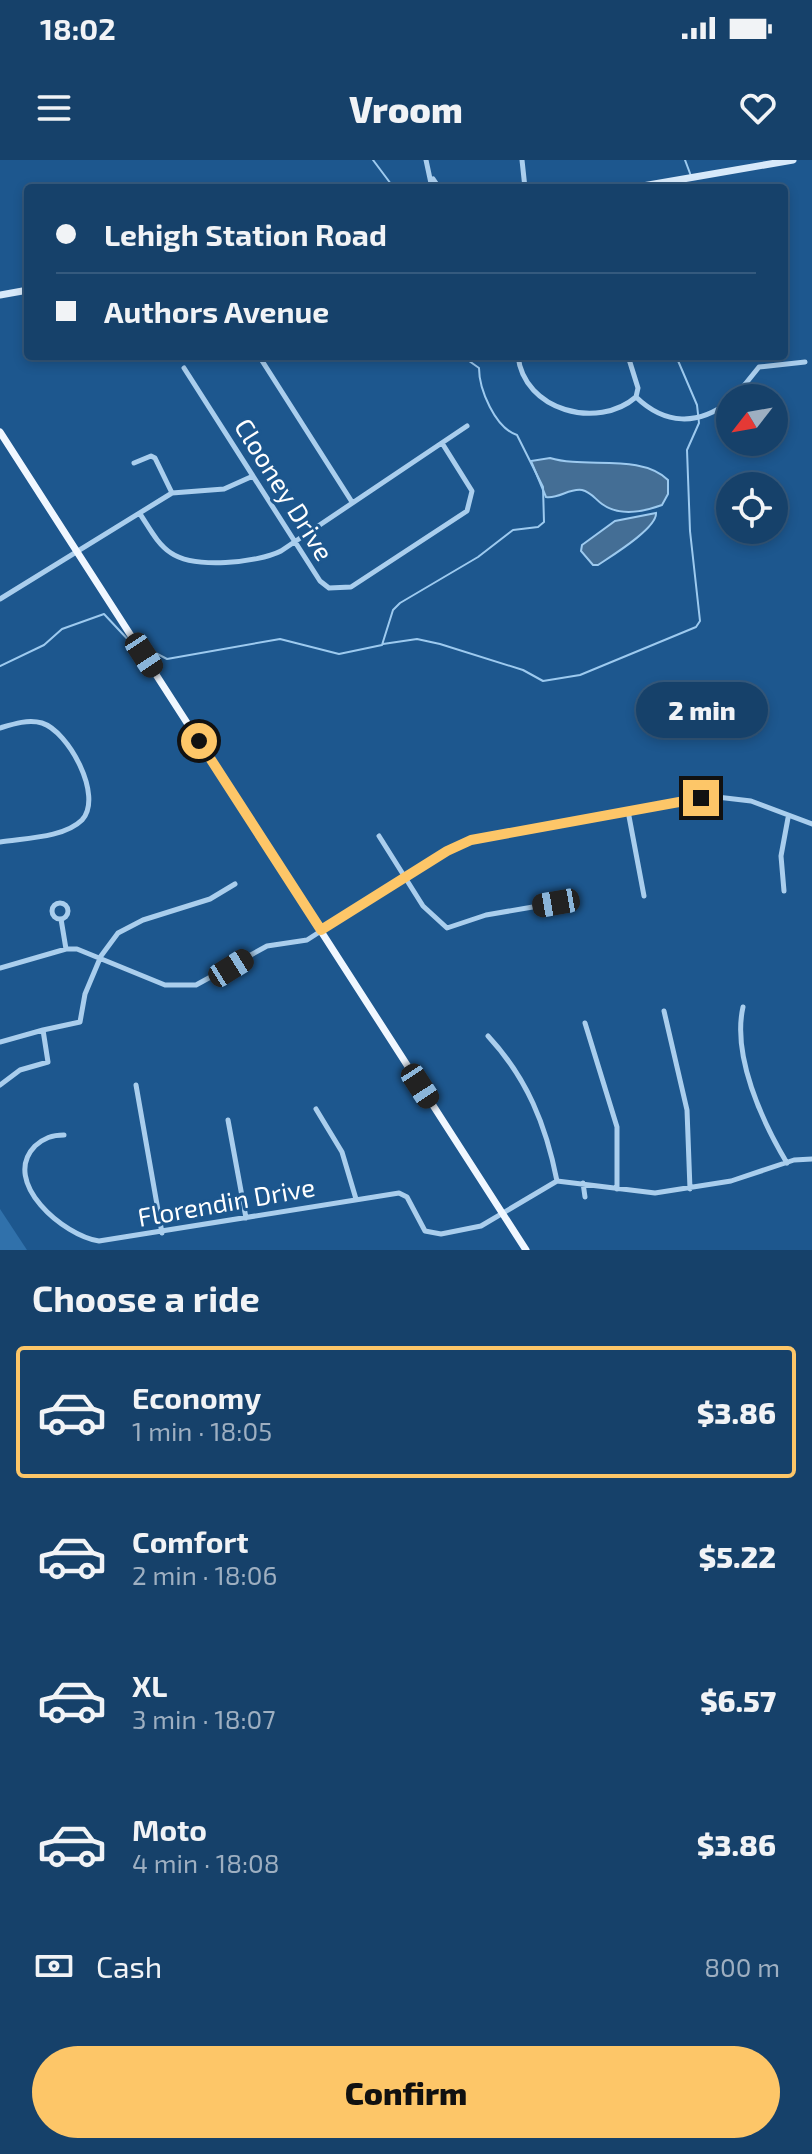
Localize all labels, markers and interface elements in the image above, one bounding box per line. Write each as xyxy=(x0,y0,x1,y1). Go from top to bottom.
text: 18:02 xyxy=(40,10,116,46)
icon: menu xyxy=(32,86,76,130)
icon: heart xyxy=(736,86,780,130)
text: Vroom xyxy=(349,87,463,130)
text: Lehigh Station Road xyxy=(104,216,387,252)
text: Authors Avenue xyxy=(104,293,329,329)
north arrow xyxy=(716,384,788,456)
map controls xyxy=(716,384,788,544)
street label: Clooney Drive xyxy=(229,412,341,566)
button: locate xyxy=(716,472,788,544)
car xyxy=(121,628,167,682)
callout: 2 min xyxy=(635,682,767,738)
text: 2 min xyxy=(668,694,736,725)
route start xyxy=(181,723,217,759)
route end xyxy=(683,780,719,816)
car xyxy=(530,887,582,919)
car xyxy=(204,945,258,991)
car xyxy=(397,1059,443,1113)
street label: Florendin Drive xyxy=(135,1170,317,1232)
text: Choose a ride xyxy=(32,1276,260,1319)
icon: car xyxy=(36,1376,108,1448)
text: Economy xyxy=(132,1379,261,1415)
text: $3.86 xyxy=(697,1394,776,1430)
text: 1 min · 18:05 xyxy=(132,1415,272,1446)
icon: car xyxy=(36,1520,108,1592)
text: Comfort xyxy=(132,1523,249,1559)
text: $5.22 xyxy=(699,1538,776,1574)
text: 2 min · 18:06 xyxy=(132,1559,277,1590)
icon: car xyxy=(36,1664,108,1736)
text: XL xyxy=(132,1667,167,1703)
text: $6.57 xyxy=(700,1682,776,1718)
text: 3 min · 18:07 xyxy=(132,1703,276,1734)
icon: car xyxy=(36,1808,108,1880)
text: Moto xyxy=(132,1811,207,1847)
text: $3.86 xyxy=(697,1826,776,1862)
text: 4 min · 18:08 xyxy=(132,1847,280,1878)
icon: cash xyxy=(32,1944,76,1988)
text: Cash xyxy=(96,1948,162,1984)
text: 800 m xyxy=(704,1951,780,1982)
button: Confirm xyxy=(32,2046,780,2138)

